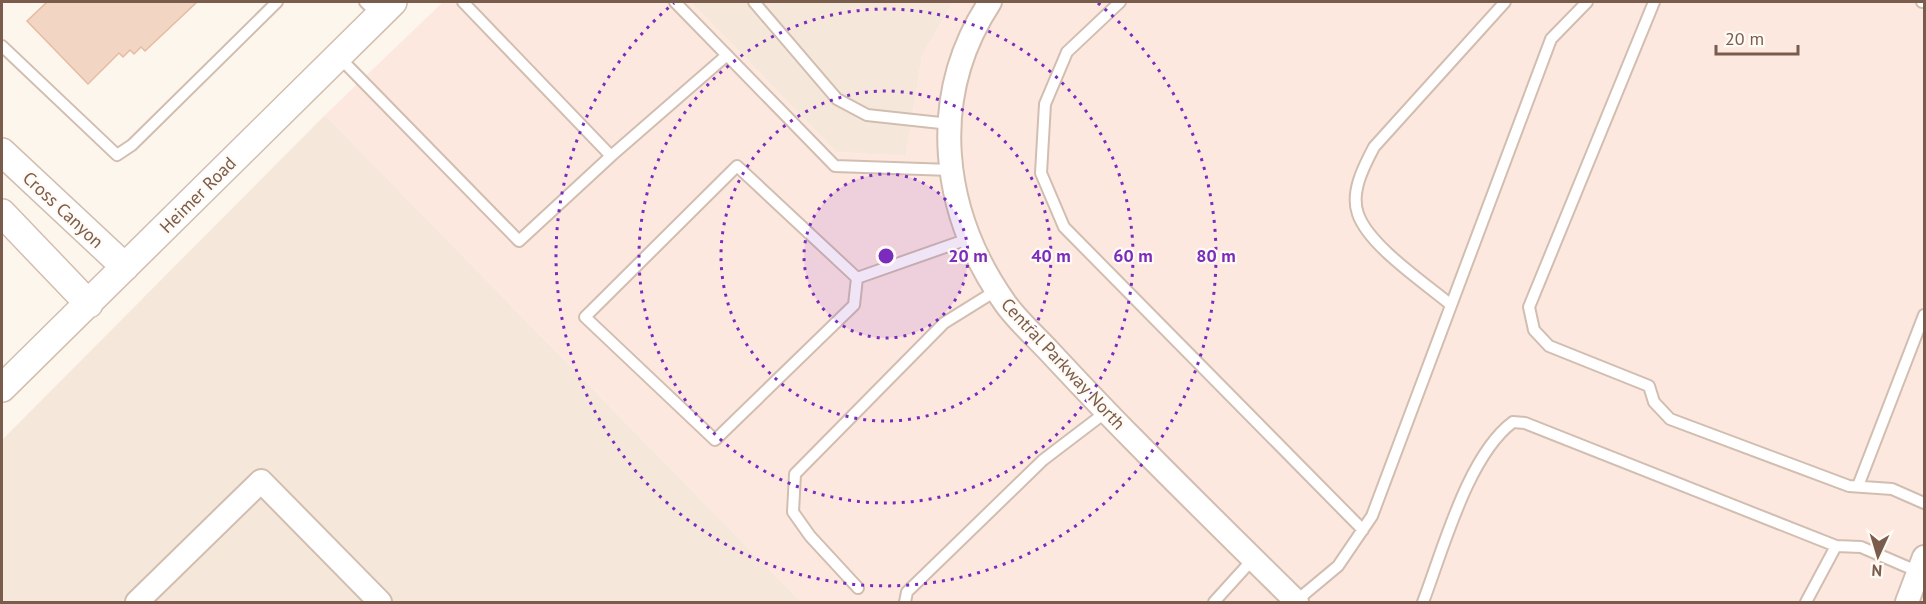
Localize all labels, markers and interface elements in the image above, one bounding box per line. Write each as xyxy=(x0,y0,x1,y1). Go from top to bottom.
scale bar xyxy=(1716,18,1798,56)
text: 20 m xyxy=(1725,27,1764,50)
street label: Heimer Road xyxy=(155,152,241,238)
street label: Cross Canyon xyxy=(18,166,109,253)
text: 20 m xyxy=(948,244,988,267)
text: 40 m xyxy=(1031,244,1071,267)
text: 60 m xyxy=(1113,244,1153,267)
text: 80 m xyxy=(1196,244,1236,267)
centre of rings xyxy=(876,246,896,266)
street label: Central Parkway North xyxy=(996,293,1130,434)
north arrow xyxy=(1848,526,1908,586)
text: N xyxy=(1871,561,1883,581)

